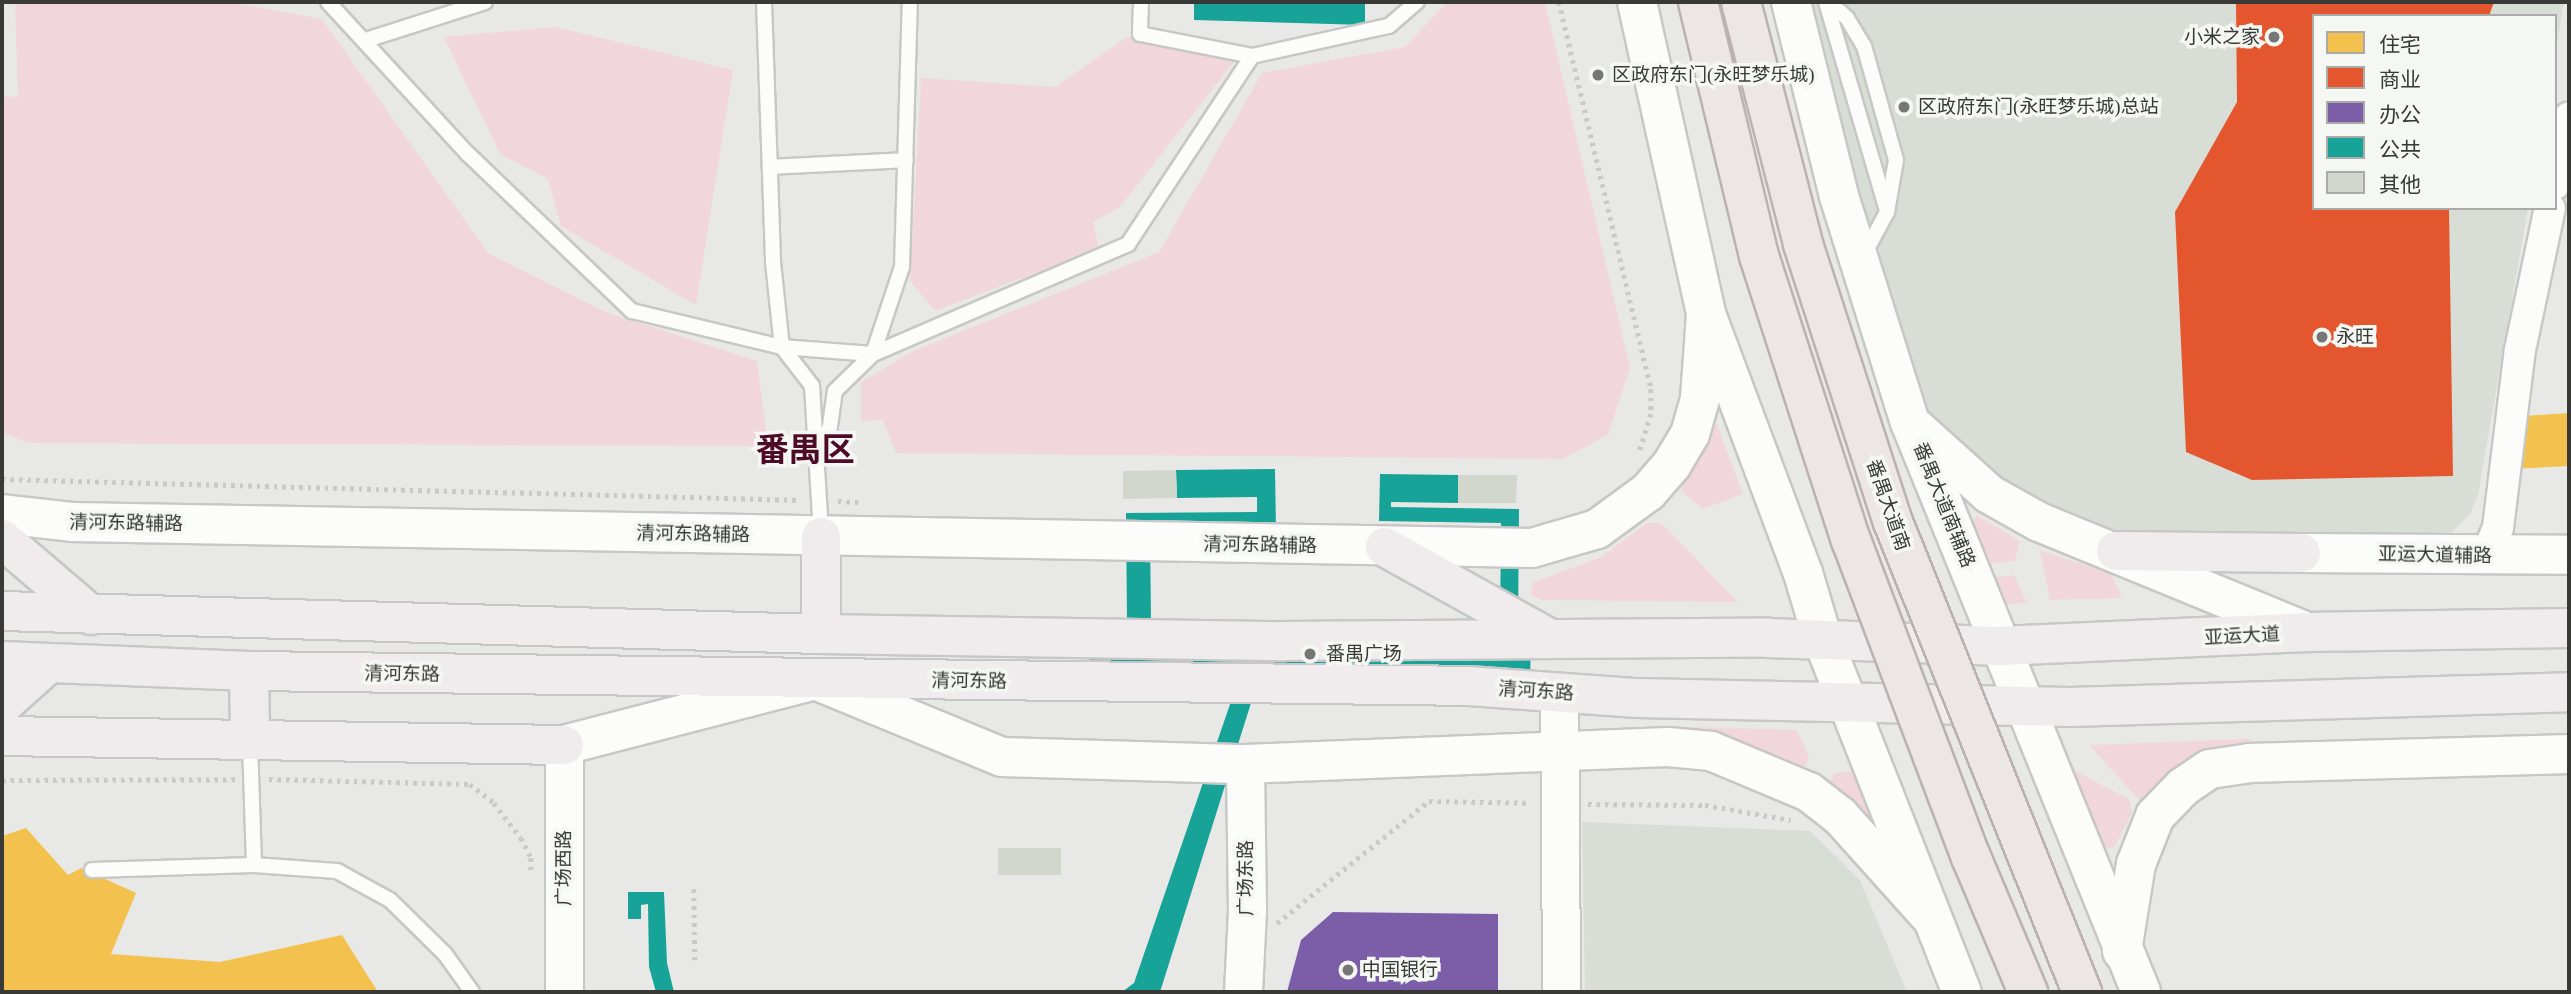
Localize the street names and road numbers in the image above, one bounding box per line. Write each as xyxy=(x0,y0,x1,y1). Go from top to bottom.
street label: 番禺大道南辅路 xyxy=(1909,439,1979,571)
street label: 番禺大道南 xyxy=(1862,456,1914,554)
street label: 清河东路辅路 xyxy=(69,511,183,535)
street label: 清河东路辅路 xyxy=(636,522,750,546)
street label: 清河东路辅路 xyxy=(1203,533,1317,557)
street label: 亚运大道辅路 xyxy=(2378,543,2492,567)
street label: 亚运大道 xyxy=(2203,623,2281,649)
street label: 清河东路 xyxy=(364,662,440,686)
street label: 清河东路 xyxy=(931,669,1007,693)
street label: 清河东路 xyxy=(1497,677,1575,705)
street label: 广场西路 xyxy=(553,830,575,906)
street label: 广场东路 xyxy=(1235,840,1257,916)

